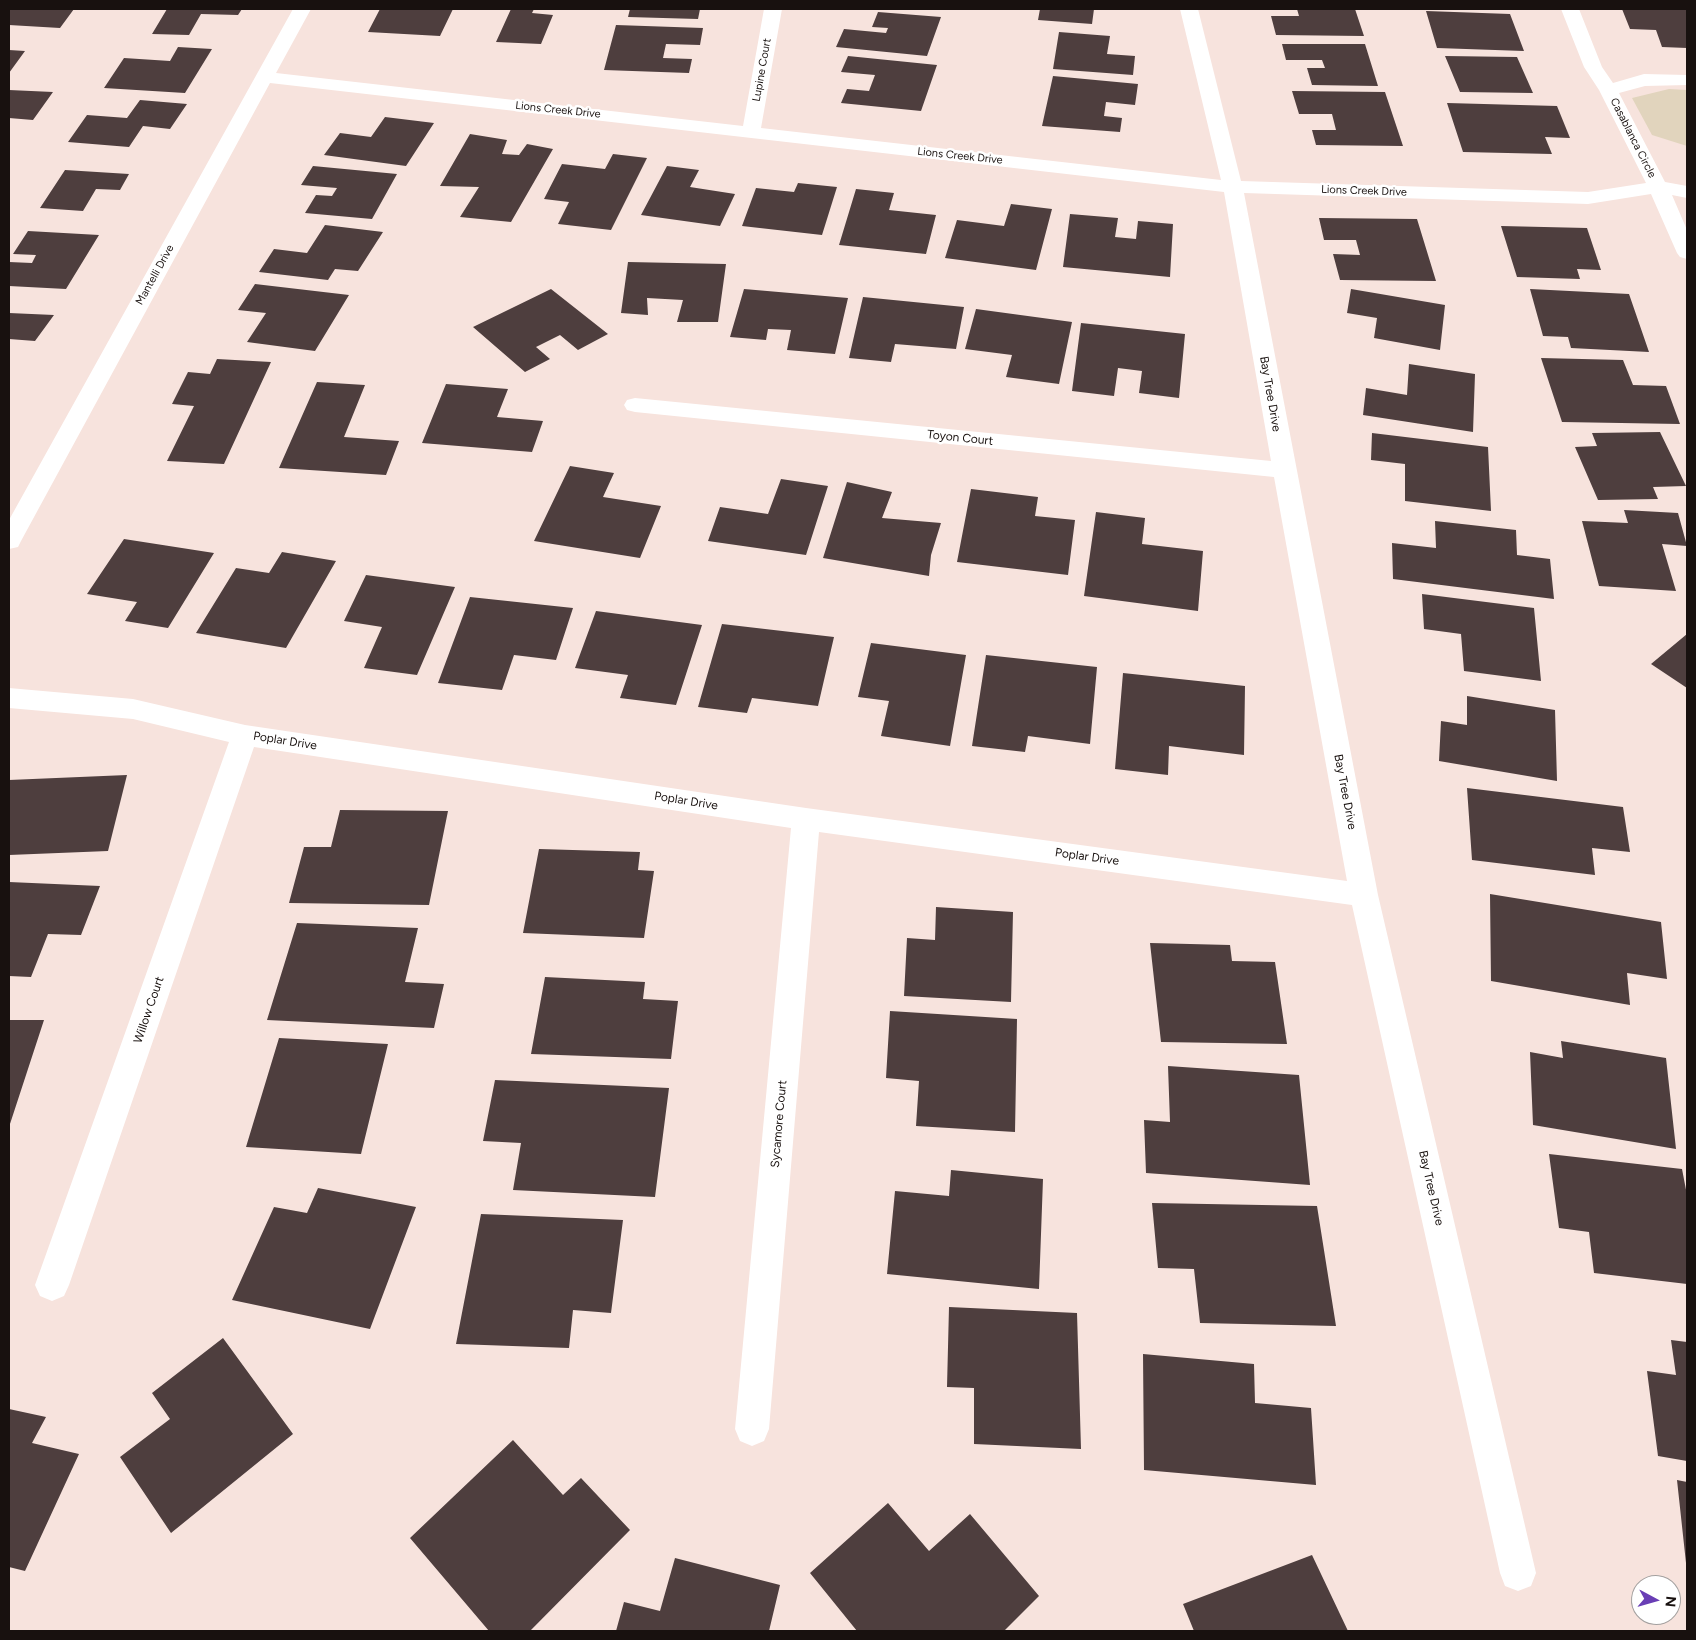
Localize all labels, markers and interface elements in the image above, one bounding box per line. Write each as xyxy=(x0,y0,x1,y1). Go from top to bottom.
street label: Lupine Court xyxy=(750,37,774,103)
street label: Casablanca Circle xyxy=(1607,96,1659,180)
street label: Lions Creek Drive xyxy=(515,99,601,121)
street label: Lions Creek Drive xyxy=(917,145,1003,167)
street label: Lions Creek Drive xyxy=(1321,183,1407,199)
street label: Mantelli Drive xyxy=(133,243,177,307)
street label: Bay Tree Drive xyxy=(1256,355,1284,433)
street label: Toyon Court xyxy=(926,427,994,449)
street label: Poplar Drive xyxy=(252,729,318,753)
street label: Bay Tree Drive xyxy=(1331,753,1359,831)
street label: Poplar Drive xyxy=(653,789,719,813)
street label: Poplar Drive xyxy=(1054,845,1120,869)
street label: Willow Court xyxy=(131,975,167,1045)
street label: Sycamore Court xyxy=(768,1080,790,1168)
street label: Bay Tree Drive xyxy=(1415,1149,1447,1227)
north arrow xyxy=(1631,1575,1681,1625)
text: N xyxy=(1661,1595,1679,1608)

